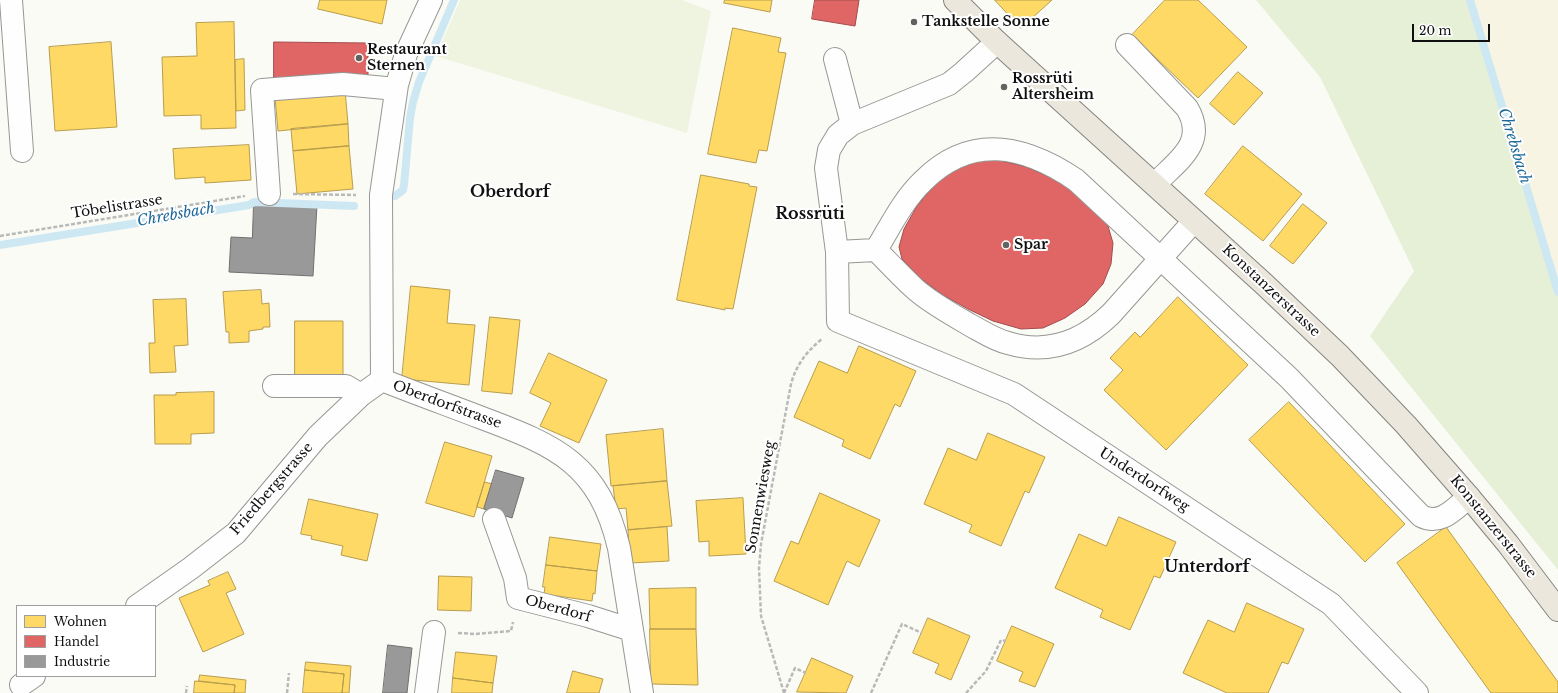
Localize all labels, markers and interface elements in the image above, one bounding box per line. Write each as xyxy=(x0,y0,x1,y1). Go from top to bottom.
place label: Tankstelle Sonne xyxy=(922,14,1050,30)
scale bar xyxy=(1414,16,1492,42)
marker: Tankstelle Sonne xyxy=(909,17,919,27)
text: 20 m xyxy=(1419,23,1451,38)
place label: Restaurant Sternen xyxy=(367,42,447,74)
marker: Restaurant Sternen xyxy=(354,53,364,63)
place label: Rossrüti Altersheim xyxy=(1012,71,1094,104)
marker: Rossrüti Altersheim xyxy=(999,82,1009,92)
water label: Chrebsbach xyxy=(1494,106,1534,186)
district label: Oberdorf xyxy=(470,182,550,202)
street label: Töbelistrasse xyxy=(70,191,164,223)
water label: Chrebsbach xyxy=(136,199,216,231)
district label: Rossrüti xyxy=(775,204,845,224)
place label: Spar xyxy=(1014,237,1048,253)
marker: Spar xyxy=(1001,240,1011,250)
street label: Konstanzerstrasse xyxy=(1219,241,1323,341)
street label: Oberdorfstrasse xyxy=(390,377,504,433)
street label: Friedbergstrasse xyxy=(227,439,317,539)
street label: Sonnenwiesweg xyxy=(743,439,779,555)
street label: Underdorfweg xyxy=(1096,445,1192,515)
street label: Konstanzerstrasse xyxy=(1446,472,1540,582)
district label: Unterdorf xyxy=(1164,557,1250,577)
street label: Oberdorf xyxy=(523,592,593,626)
legend xyxy=(16,605,156,677)
text: Wohnen xyxy=(54,614,107,629)
text: Handel xyxy=(54,634,99,649)
text: Industrie xyxy=(54,654,110,669)

